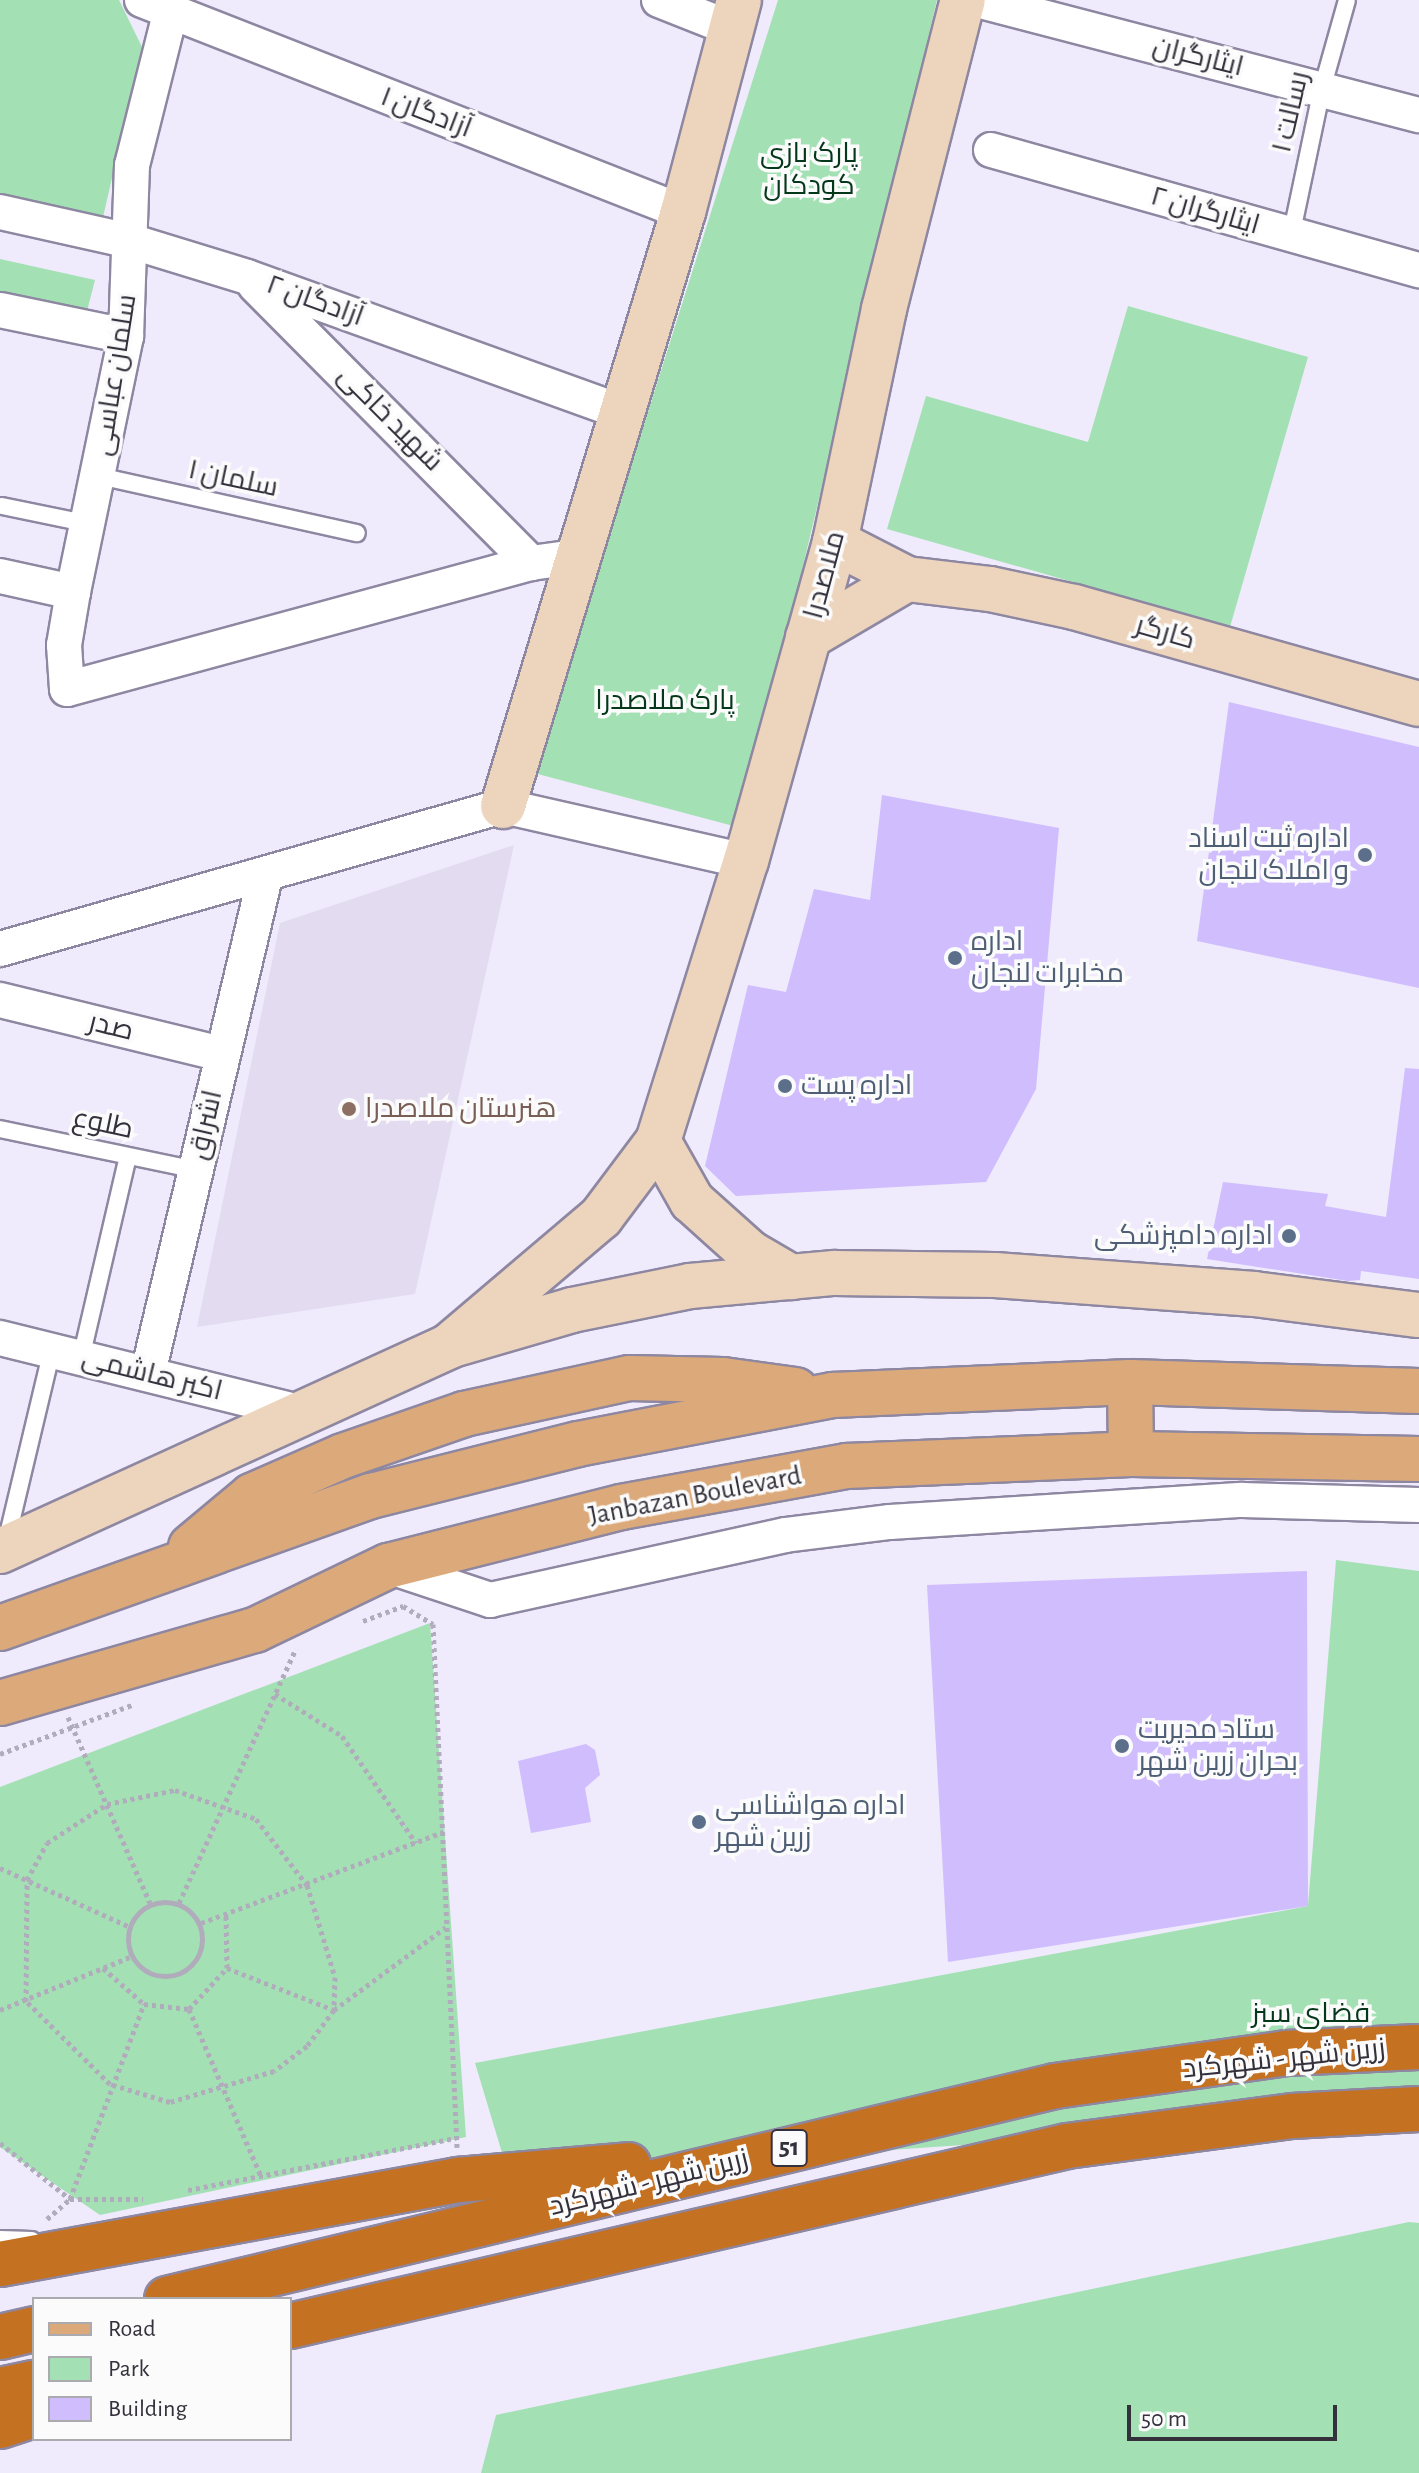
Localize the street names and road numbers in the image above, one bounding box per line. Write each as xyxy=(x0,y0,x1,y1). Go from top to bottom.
street label: ایثارگران xyxy=(1149,30,1247,84)
street label: رسالت ۱ xyxy=(1265,68,1317,156)
street label: آزادگان ۱ xyxy=(376,80,476,146)
street label: ایثارگران ۲ xyxy=(1147,179,1263,243)
street label: آزادگان ۲ xyxy=(262,268,368,334)
street label: سلمان عباسی xyxy=(86,292,144,458)
street label: شهید خاکی xyxy=(330,359,450,479)
street label: سلمان ۱ xyxy=(185,453,281,505)
street label: ملاصدرا xyxy=(797,527,853,623)
street label: کارگر xyxy=(1131,609,1199,657)
street label: صدر xyxy=(85,1005,137,1049)
street label: اشراق xyxy=(182,1087,230,1163)
street label: طلوع xyxy=(70,1101,136,1147)
street label: اکبر هاشمی xyxy=(78,1341,226,1409)
street label: Janbazan Boulevard xyxy=(586,1459,804,1533)
street label: زرین شهر - شهرکرد xyxy=(1181,2032,1387,2086)
road number: 51 xyxy=(769,2126,809,2170)
street label: زرین شهر - شهرکرد xyxy=(546,2142,752,2224)

